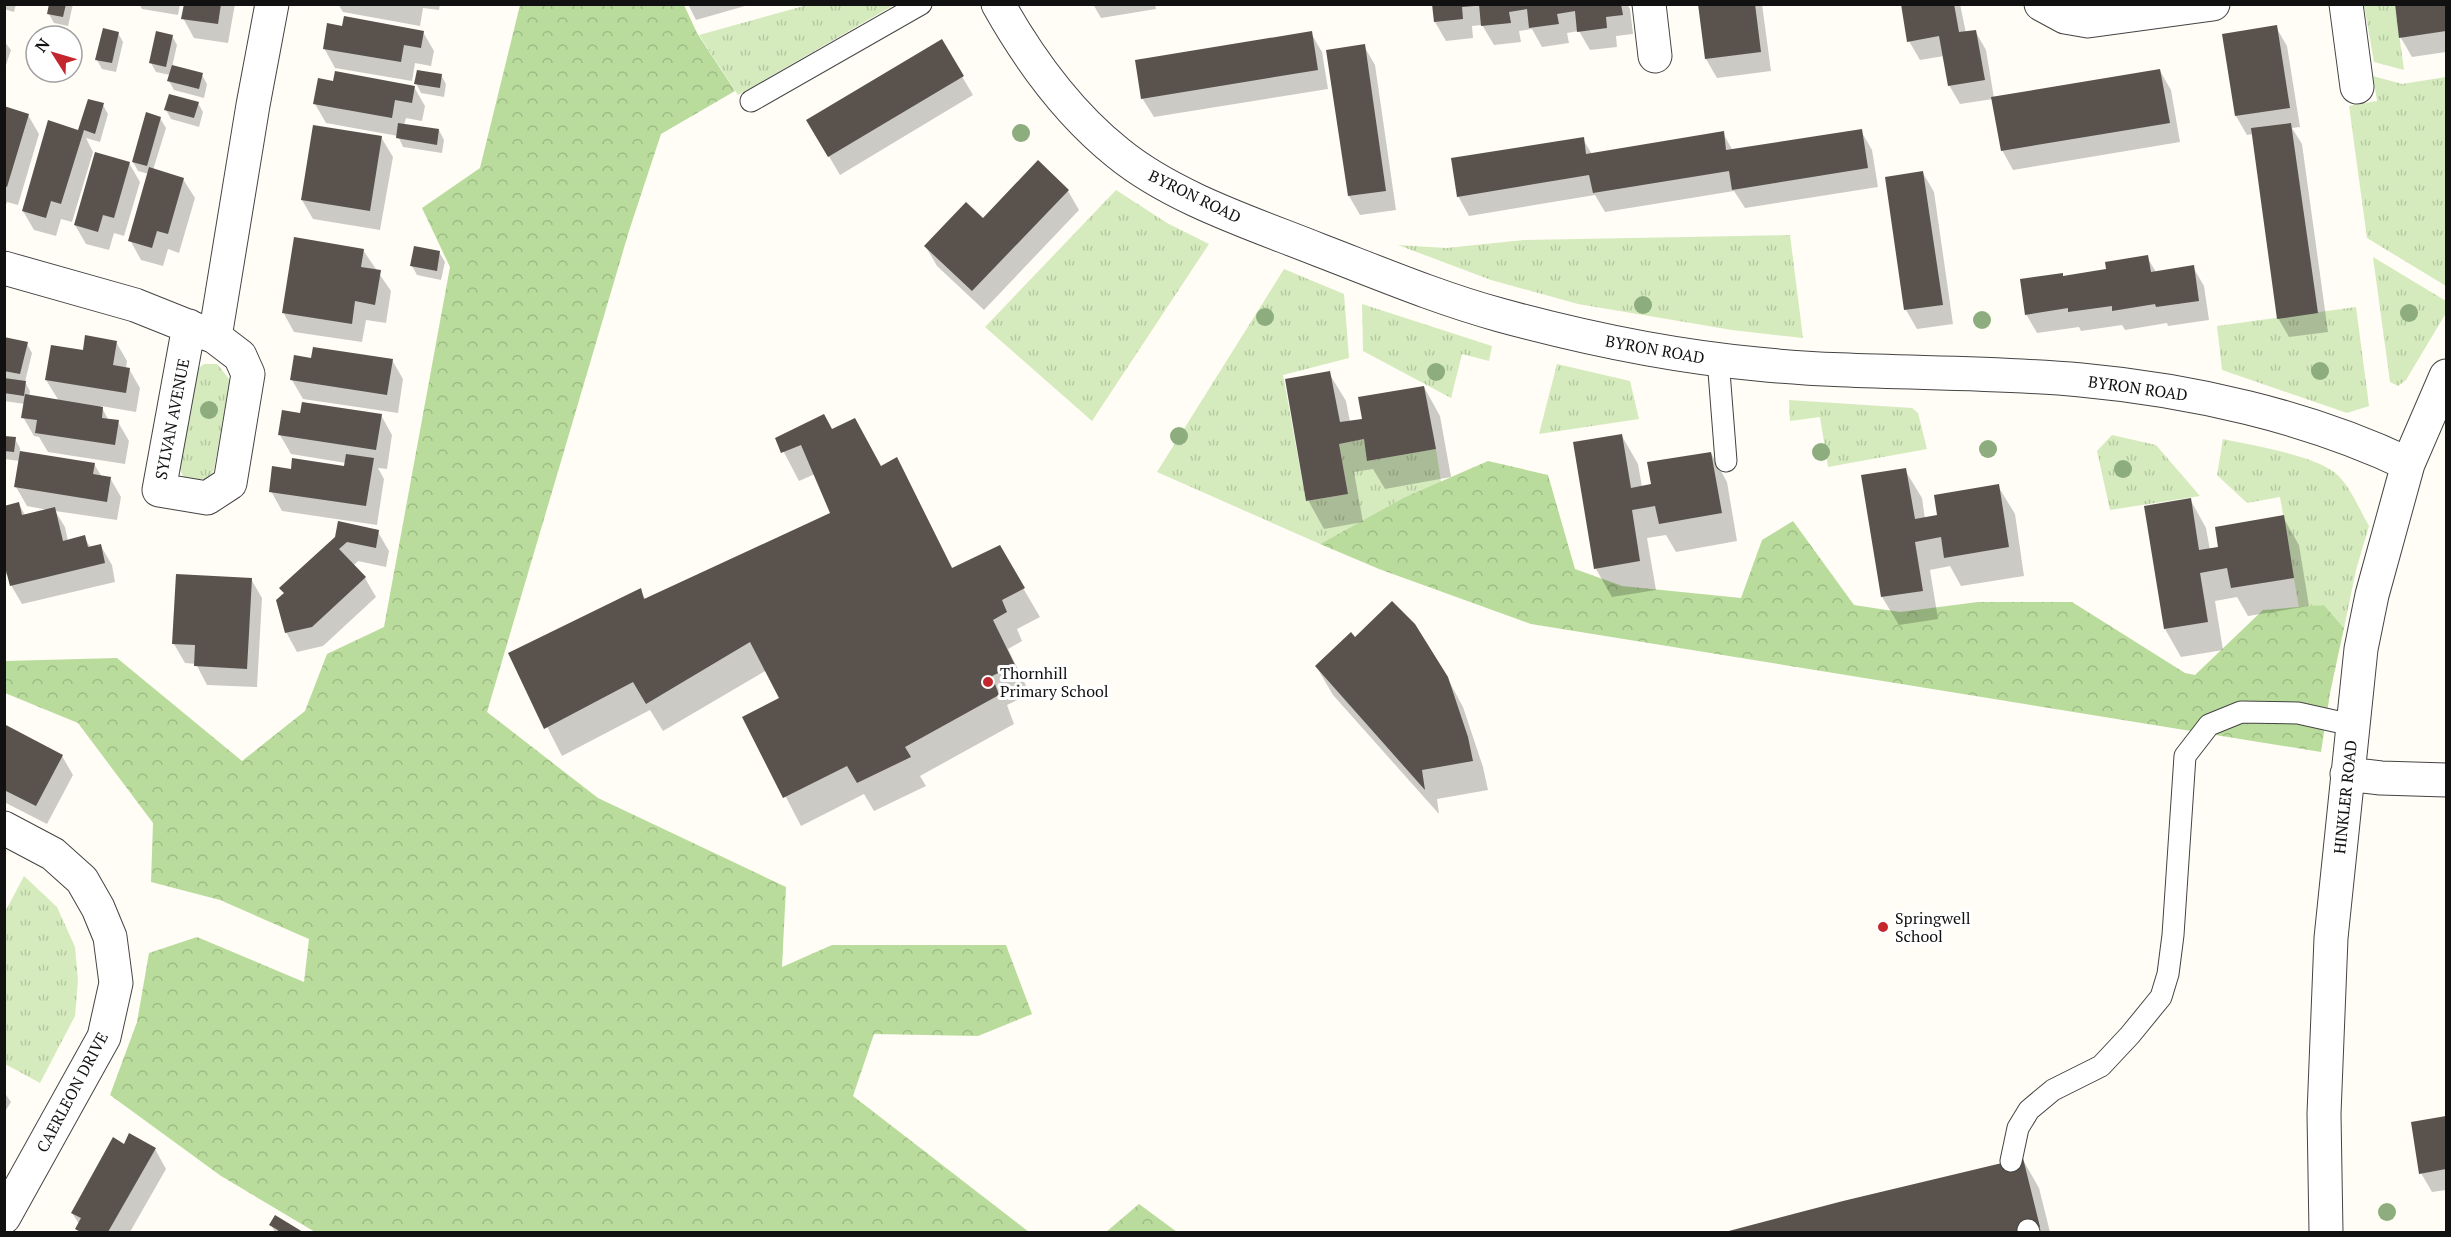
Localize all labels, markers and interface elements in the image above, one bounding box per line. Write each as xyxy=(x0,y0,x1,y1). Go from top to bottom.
north arrow xyxy=(24,24,84,84)
text: N xyxy=(30,34,54,56)
street label: BYRON ROAD xyxy=(1145,164,1245,228)
street label: BYRON ROAD xyxy=(1604,329,1706,369)
street label: SYLVAN AVENUE xyxy=(149,357,195,481)
street label: BYRON ROAD xyxy=(2087,370,2189,406)
place label: Thornhill Primary School xyxy=(1000,662,1109,702)
marker: Thornhill Primary School xyxy=(981,675,995,689)
street label: HINKLER ROAD xyxy=(2328,739,2362,855)
place label: Springwell School xyxy=(1895,907,1971,947)
marker: Springwell School xyxy=(1876,920,1890,934)
street label: CAERLEON DRIVE xyxy=(31,1028,113,1156)

